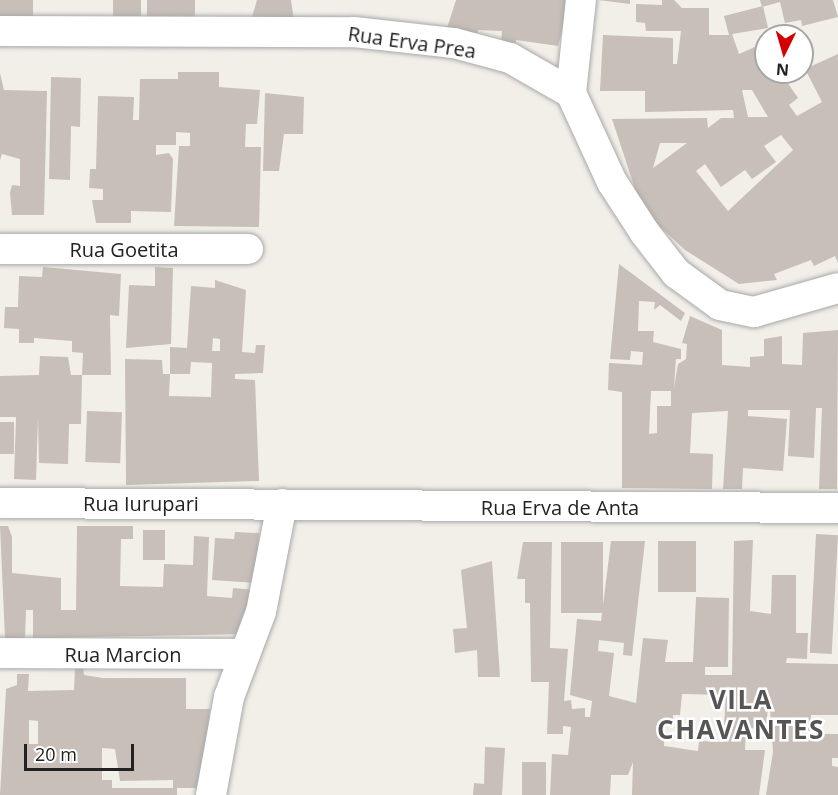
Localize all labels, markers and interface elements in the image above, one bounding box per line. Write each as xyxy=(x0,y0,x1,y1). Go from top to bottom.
street label: Rua Erva Prea xyxy=(346,21,478,63)
north arrow xyxy=(754,24,814,84)
text: N xyxy=(775,58,790,81)
street label: Rua Goetita xyxy=(69,237,179,261)
street label: Rua Iurupari xyxy=(83,491,199,515)
street label: Rua Erva de Anta xyxy=(481,495,639,519)
street label: Rua Marcion xyxy=(64,642,182,666)
district label: VILA CHAVANTES xyxy=(657,684,825,746)
scale bar xyxy=(27,732,136,770)
text: 20 m xyxy=(35,742,77,766)

